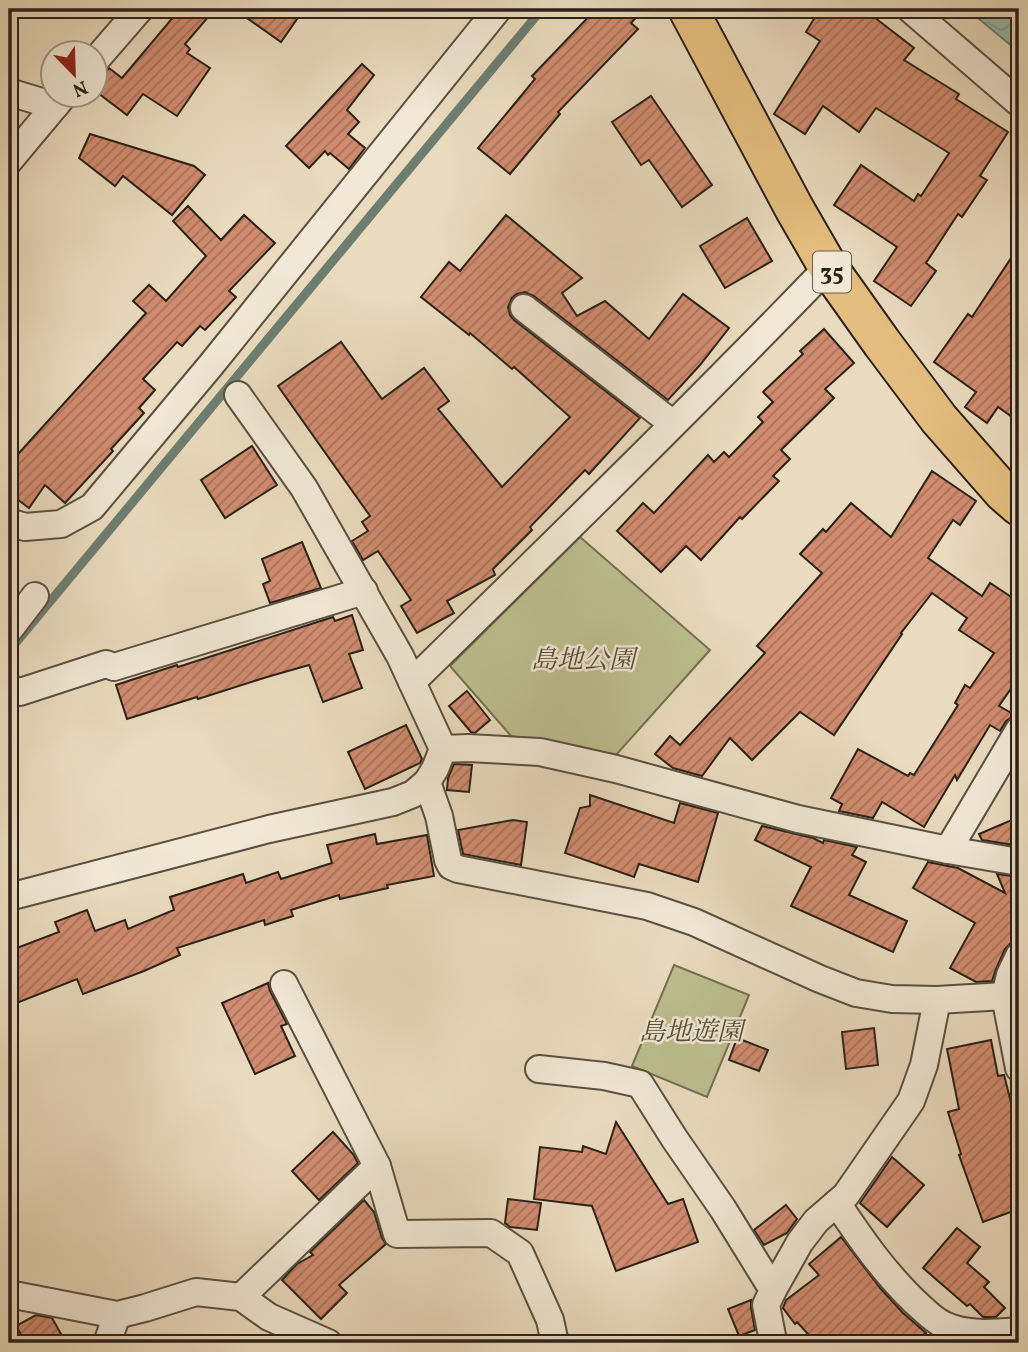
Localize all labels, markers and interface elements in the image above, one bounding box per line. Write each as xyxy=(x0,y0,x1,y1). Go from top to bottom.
north arrow xyxy=(38,38,108,108)
text: N xyxy=(68,73,91,103)
road number: 35 xyxy=(813,251,851,292)
park label: 島地公園 xyxy=(531,643,639,679)
park label: 島地遊園 xyxy=(639,1015,747,1051)

